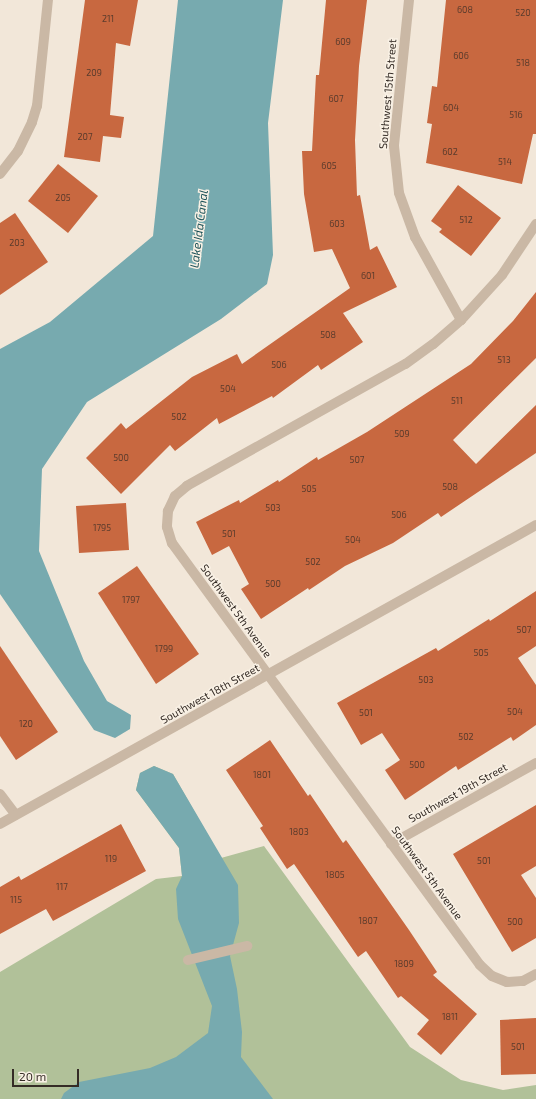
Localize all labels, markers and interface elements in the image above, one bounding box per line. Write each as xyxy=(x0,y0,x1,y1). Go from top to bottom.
house number: 608 xyxy=(457,5,473,15)
house number: 520 xyxy=(515,8,531,18)
house number: 211 xyxy=(102,14,114,24)
house number: 609 xyxy=(335,37,351,47)
street label: Southwest 15th Street xyxy=(377,38,399,150)
house number: 606 xyxy=(453,51,469,61)
house number: 518 xyxy=(516,58,530,68)
house number: 209 xyxy=(86,68,102,78)
house number: 607 xyxy=(328,94,344,104)
house number: 604 xyxy=(443,103,459,113)
house number: 516 xyxy=(509,110,523,120)
house number: 207 xyxy=(77,132,93,142)
house number: 602 xyxy=(442,147,458,157)
house number: 514 xyxy=(498,157,512,167)
house number: 605 xyxy=(321,161,337,171)
water label: Lake Ida Canal xyxy=(187,189,211,269)
house number: 205 xyxy=(55,193,71,203)
house number: 512 xyxy=(459,215,473,225)
house number: 603 xyxy=(329,219,345,229)
house number: 203 xyxy=(9,238,25,248)
house number: 601 xyxy=(361,271,375,281)
house number: 508 xyxy=(320,330,336,340)
house number: 513 xyxy=(497,355,511,365)
house number: 506 xyxy=(271,360,287,370)
house number: 504 xyxy=(220,384,236,394)
house number: 511 xyxy=(451,396,463,406)
house number: 502 xyxy=(171,412,187,422)
house number: 509 xyxy=(394,429,410,439)
house number: 500 xyxy=(113,453,129,463)
house number: 507 xyxy=(350,455,364,465)
house number: 508 xyxy=(442,482,458,492)
house number: 505 xyxy=(301,484,317,494)
house number: 503 xyxy=(265,503,281,513)
house number: 506 xyxy=(391,510,407,520)
house number: 1795 xyxy=(93,523,111,533)
house number: 501 xyxy=(222,529,236,539)
house number: 504 xyxy=(345,535,361,545)
house number: 502 xyxy=(305,557,321,567)
street label: Southwest 5th Avenue xyxy=(198,562,274,660)
house number: 500 xyxy=(265,579,281,589)
house number: 1797 xyxy=(122,595,140,605)
house number: 507 xyxy=(517,625,531,635)
house number: 1799 xyxy=(155,644,173,654)
house number: 505 xyxy=(473,648,489,658)
street label: Southwest 18th Street xyxy=(158,661,262,727)
house number: 503 xyxy=(418,675,434,685)
house number: 504 xyxy=(507,707,523,717)
house number: 501 xyxy=(359,708,373,718)
house number: 120 xyxy=(19,719,33,729)
house number: 502 xyxy=(458,732,474,742)
street label: Southwest 19th Street xyxy=(406,760,510,826)
house number: 500 xyxy=(409,760,425,770)
house number: 1801 xyxy=(253,770,271,780)
street label: Southwest 5th Avenue xyxy=(389,824,465,922)
house number: 1803 xyxy=(289,827,309,837)
house number: 119 xyxy=(105,854,117,864)
house number: 501 xyxy=(477,856,491,866)
house number: 1805 xyxy=(325,870,345,880)
house number: 117 xyxy=(56,882,68,892)
house number: 115 xyxy=(10,895,22,905)
house number: 1807 xyxy=(358,916,378,926)
house number: 500 xyxy=(507,917,523,927)
house number: 1809 xyxy=(394,959,414,969)
house number: 1811 xyxy=(442,1012,458,1022)
house number: 501 xyxy=(511,1042,525,1052)
scale bar xyxy=(14,1061,81,1087)
text: 20 m xyxy=(19,1069,46,1083)

